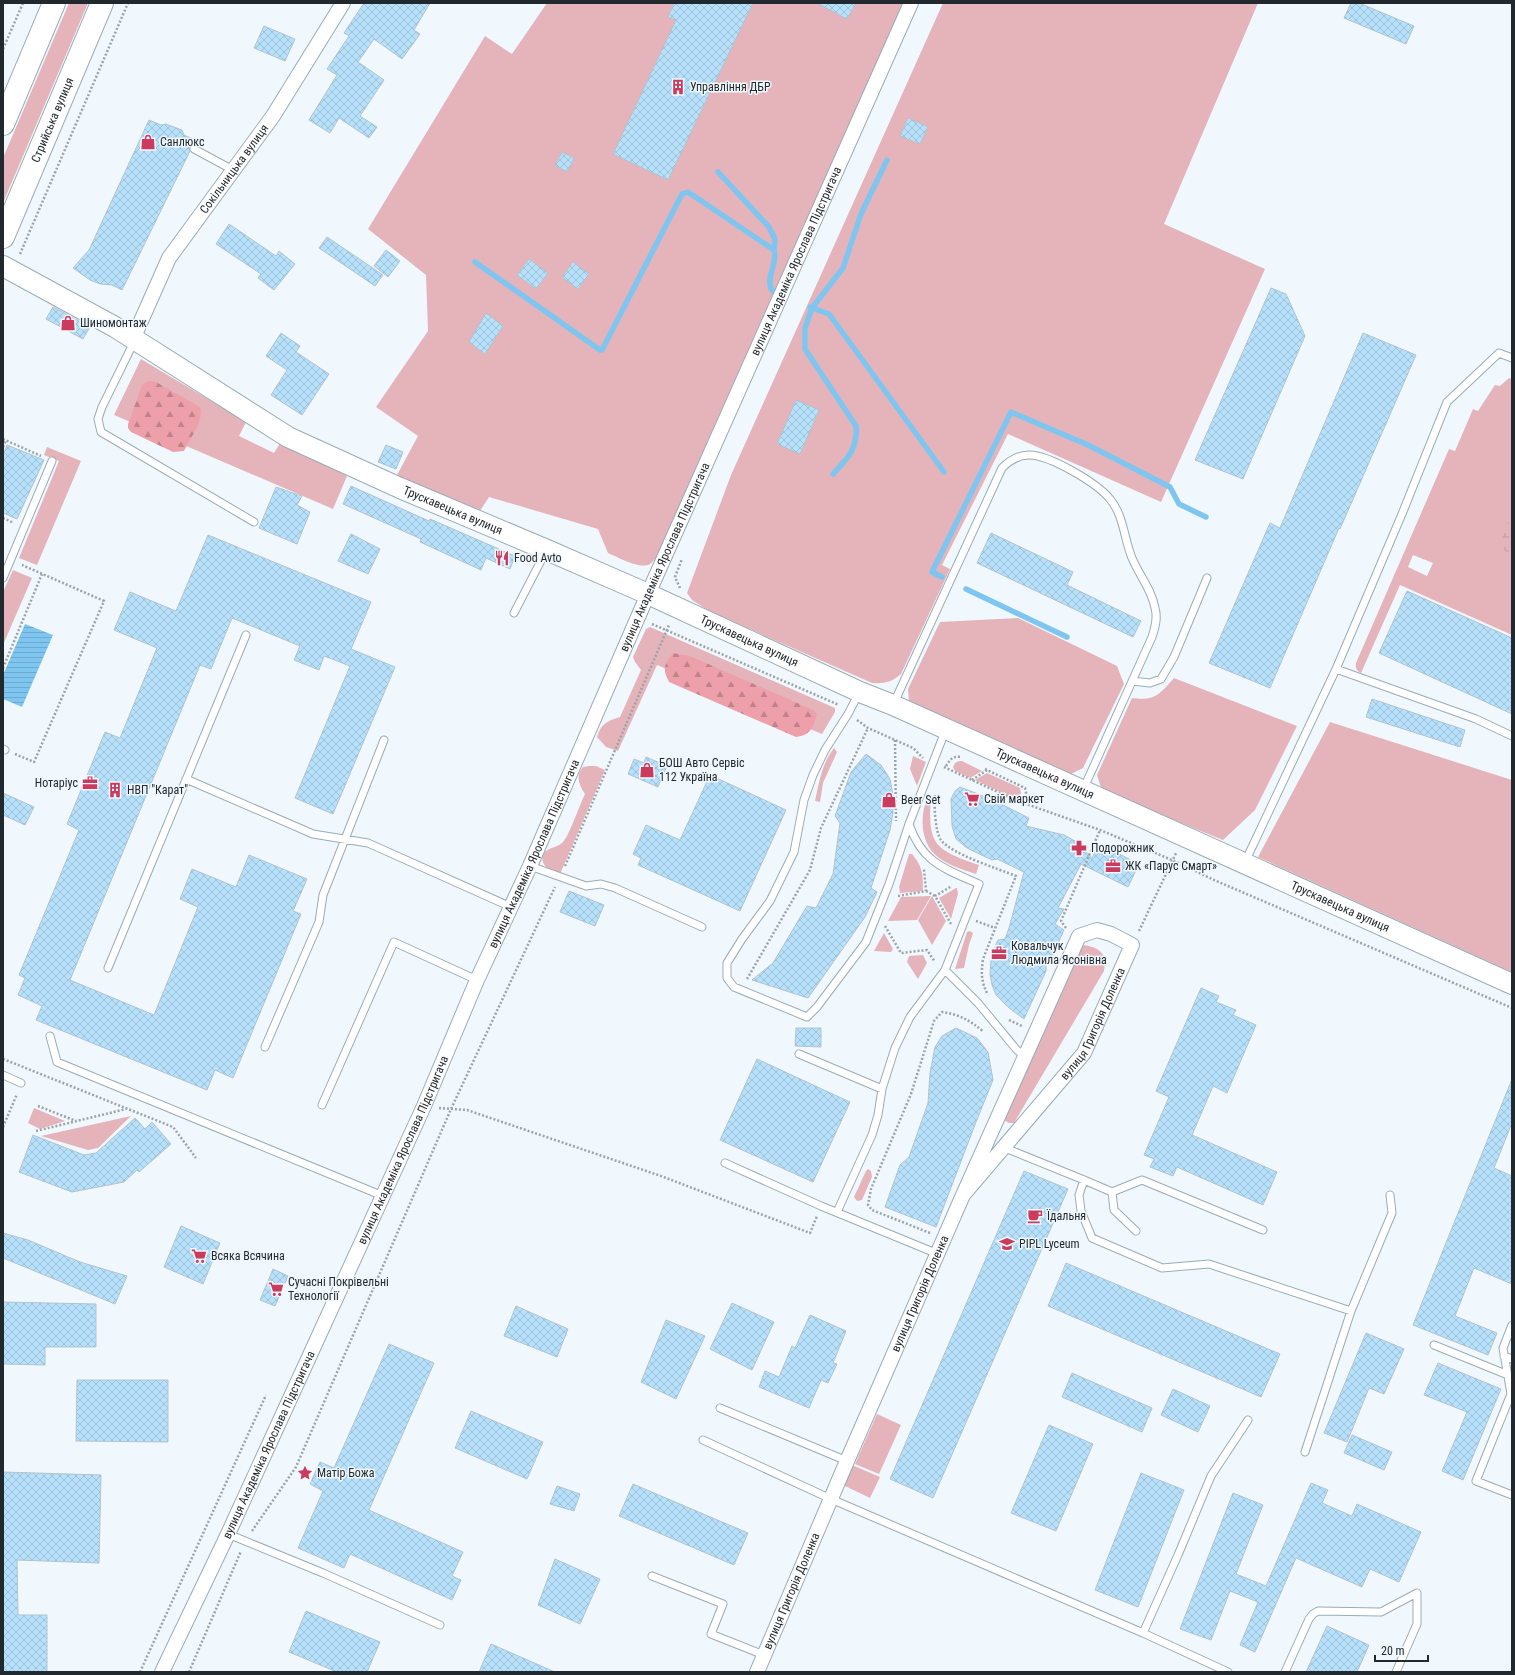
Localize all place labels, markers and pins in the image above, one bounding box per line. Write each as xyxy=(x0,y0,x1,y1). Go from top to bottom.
building icon: Управління ДБР xyxy=(669,78,687,96)
place label: Управління ДБР xyxy=(690,80,771,94)
shop icon: Санлюкс xyxy=(139,133,157,151)
place label: Санлюкс xyxy=(160,135,205,149)
shop icon: Шиномонтаж xyxy=(59,314,77,332)
place label: Шиномонтаж xyxy=(80,316,147,330)
restaurant icon: Food Avto xyxy=(493,549,511,567)
place label: Food Avto xyxy=(514,551,562,565)
place label: БОШ Авто Сервіс 112 Україна xyxy=(659,756,745,784)
shop icon: БОШ Авто Сервіс 112 Україна xyxy=(638,761,656,779)
office icon: Нотаріус xyxy=(81,774,99,792)
place label: Нотаріус xyxy=(35,776,78,790)
building icon: НВП "Карат" xyxy=(106,781,124,799)
place label: НВП "Карат" xyxy=(127,783,188,797)
supermarket icon: Свiй маркет xyxy=(963,790,981,808)
shop icon: Beer Set xyxy=(880,791,898,809)
place label: Свiй маркет xyxy=(984,792,1044,806)
place label: Beer Set xyxy=(901,793,941,807)
pharmacy icon: Подорожник xyxy=(1070,839,1088,857)
place label: Подорожник xyxy=(1091,841,1154,855)
office icon: ЖК «Парус Смарт» xyxy=(1104,857,1122,875)
place label: ЖК «Парус Смарт» xyxy=(1125,859,1217,873)
place label: Ковальчук Людмила Ясонівна xyxy=(1011,939,1107,967)
office icon: Ковальчук Людмила Ясонівна xyxy=(990,944,1008,962)
cafe icon: Їдальня xyxy=(1026,1207,1044,1225)
place label: Їдальня xyxy=(1046,1208,1086,1223)
school or university icon: PIPL Lyceum xyxy=(998,1235,1016,1253)
place label: PIPL Lyceum xyxy=(1019,1237,1080,1251)
supermarket icon: Всяка Всячина xyxy=(190,1247,208,1265)
place label: Всяка Всячина xyxy=(211,1249,285,1263)
place label: Сучасні Покрівельні Технології xyxy=(288,1275,389,1303)
supermarket icon: Сучасні Покрівельні Технології xyxy=(267,1280,285,1298)
place icon: Матір Божа xyxy=(296,1464,314,1482)
place label: Матір Божа xyxy=(317,1466,375,1480)

